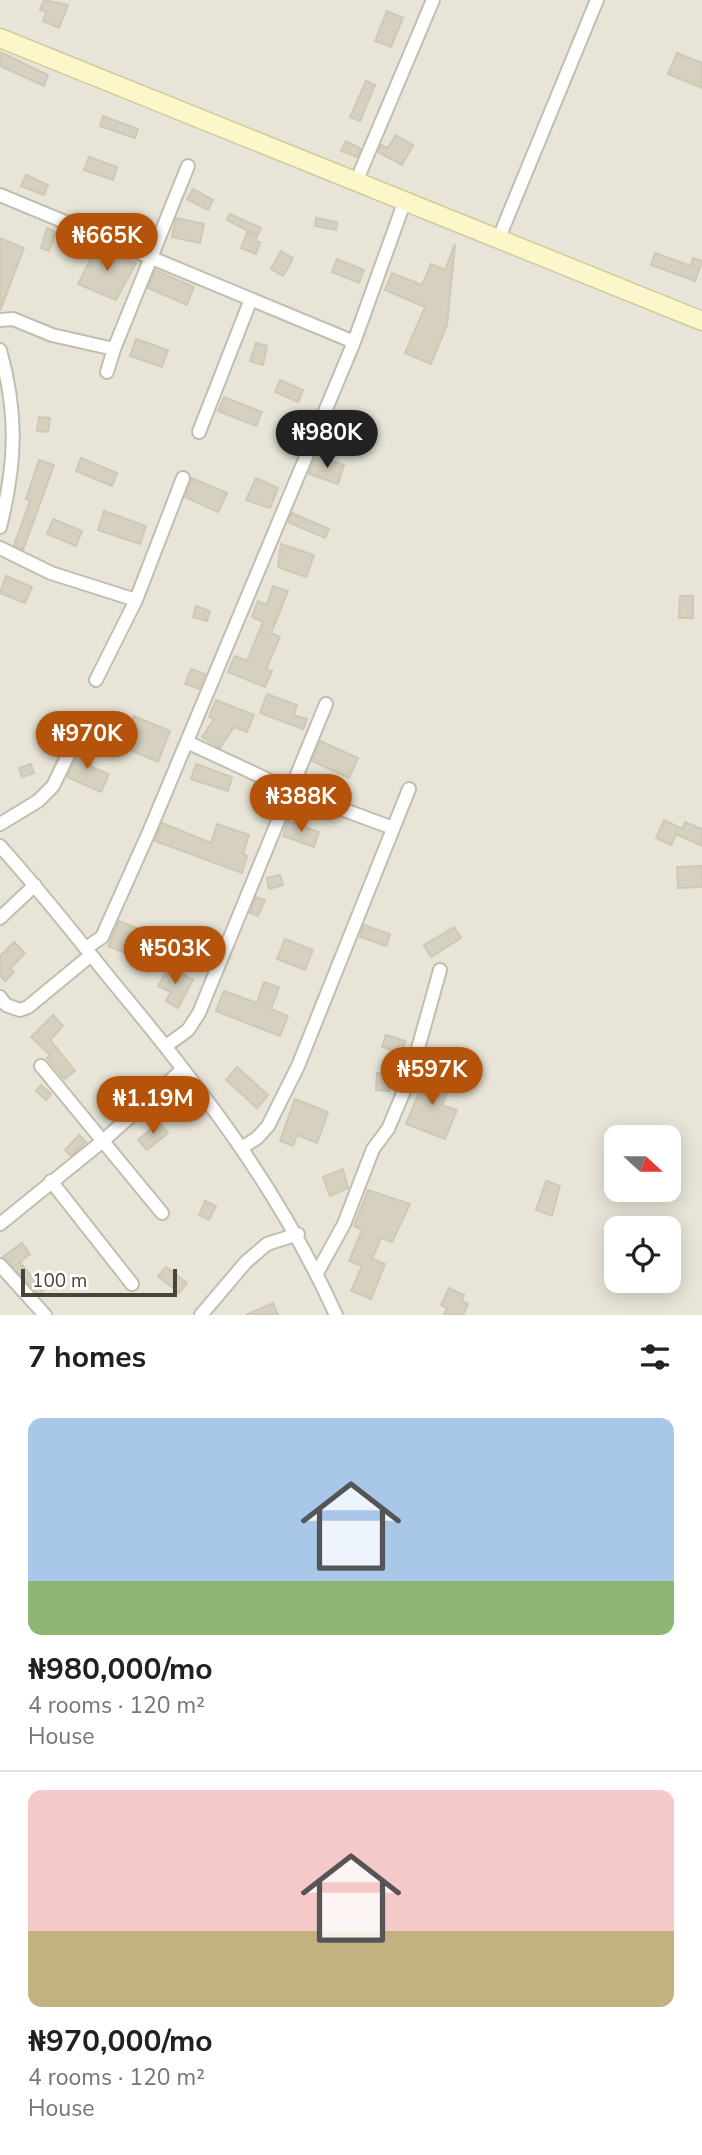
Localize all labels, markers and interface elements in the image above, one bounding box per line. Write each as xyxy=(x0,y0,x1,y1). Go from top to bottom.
pin: ₦665K xyxy=(58,214,156,273)
text: ₦665K xyxy=(72,220,142,251)
pin: ₦980K xyxy=(278,410,376,470)
text: ₦980K xyxy=(292,417,362,448)
pin: ₦970K xyxy=(38,712,136,771)
text: ₦970K xyxy=(52,718,122,749)
pin: ₦388K xyxy=(252,774,350,834)
text: ₦388K xyxy=(266,781,336,812)
pin: ₦503K xyxy=(126,926,224,986)
text: ₦503K xyxy=(140,933,210,964)
pin: ₦597K xyxy=(383,1048,481,1107)
text: ₦597K xyxy=(397,1054,467,1085)
pin: ₦1.19M xyxy=(96,1076,210,1136)
text: ₦1.19M xyxy=(113,1083,193,1114)
north arrow xyxy=(604,1125,681,1202)
map controls xyxy=(604,1125,681,1293)
button: locate xyxy=(604,1216,681,1293)
scale bar xyxy=(21,1266,177,1298)
text: 100 m xyxy=(32,1268,87,1294)
text: 7 homes xyxy=(28,1337,146,1378)
icon: filters xyxy=(636,1338,674,1376)
icon: home xyxy=(288,1463,414,1589)
text: ₦980,000/mo xyxy=(28,1649,213,1690)
text: 4 rooms · 120 m² xyxy=(28,1690,205,1721)
text: House xyxy=(28,1721,95,1752)
icon: home xyxy=(288,1835,414,1961)
text: ₦970,000/mo xyxy=(28,2021,213,2062)
text: 4 rooms · 120 m² xyxy=(28,2062,205,2093)
text: House xyxy=(28,2093,95,2124)

